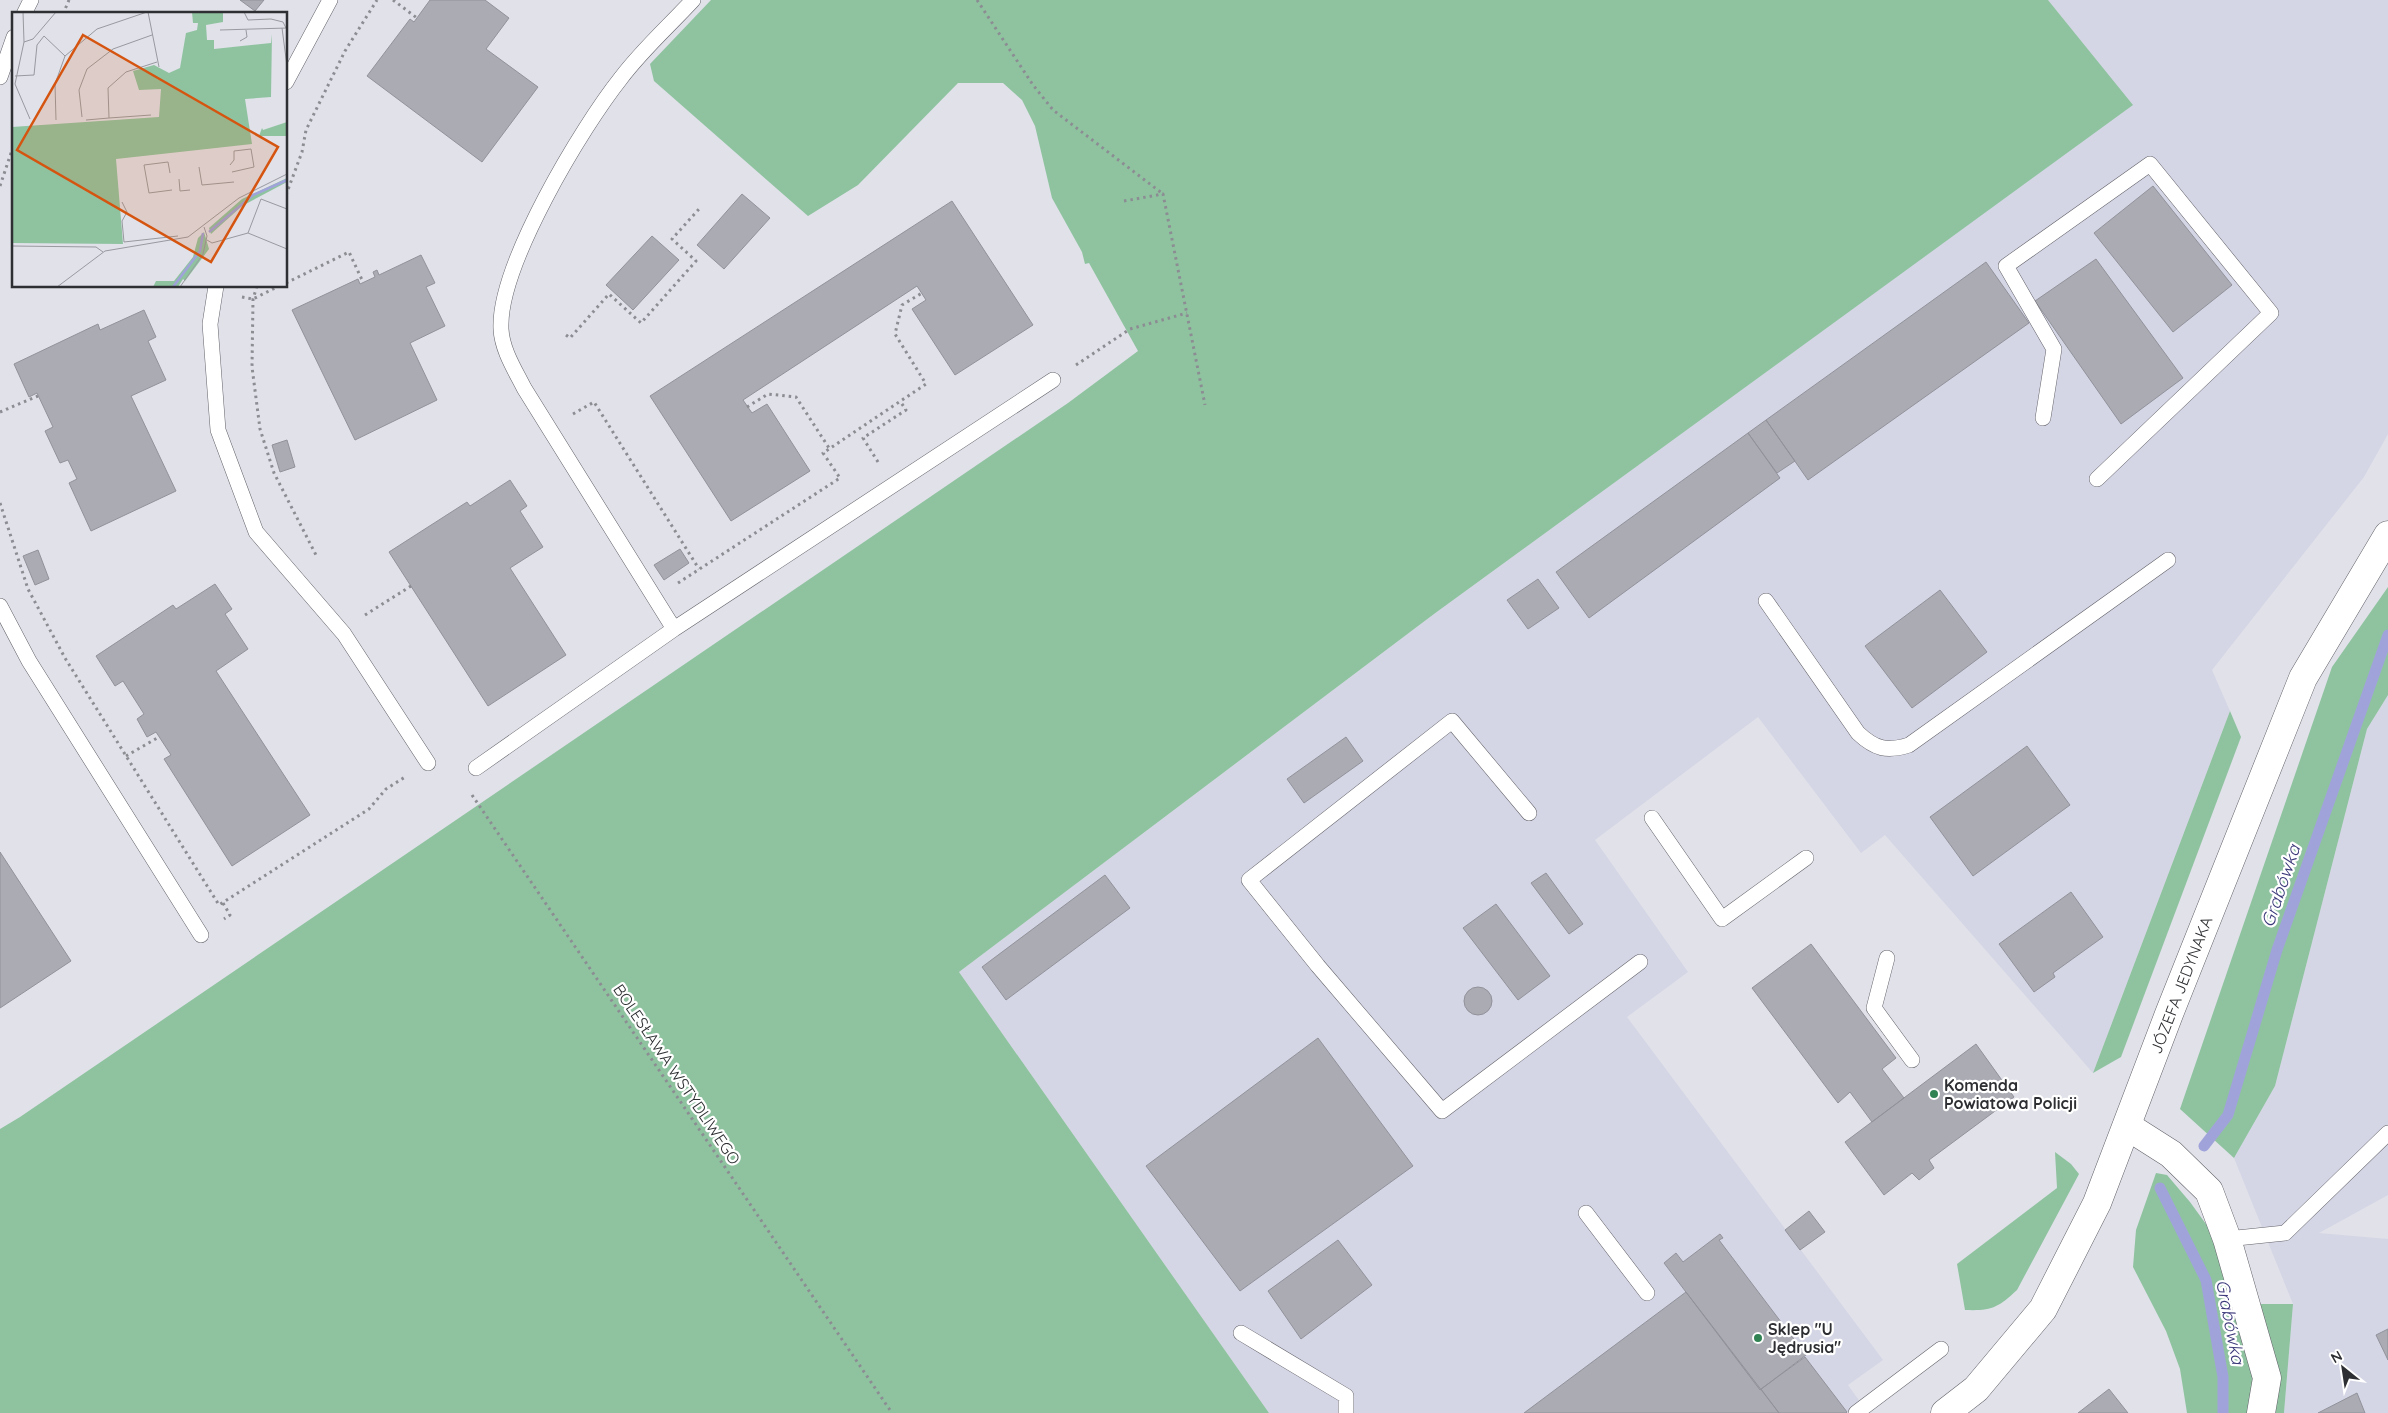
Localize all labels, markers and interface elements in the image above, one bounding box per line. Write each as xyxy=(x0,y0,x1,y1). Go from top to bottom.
inset map xyxy=(12,12,288,288)
water label: Grabówka xyxy=(2256,840,2306,930)
street label: JÓZEFA JEDYNAKA xyxy=(2146,913,2216,1057)
street label: BOLESŁAWA WSTYDLIWEGO xyxy=(609,980,745,1168)
place label: Komenda Powiatowa Policji xyxy=(1944,1075,2077,1113)
marker: Komenda Powiatowa Policji xyxy=(1928,1088,1940,1100)
water label: Grabówka xyxy=(2211,1278,2250,1367)
place label: Sklep "U Jędrusia" xyxy=(1768,1319,1841,1357)
marker: Sklep "U Jędrusia" xyxy=(1752,1332,1764,1344)
north arrow xyxy=(2318,1343,2368,1393)
text: N xyxy=(2328,1346,2345,1367)

